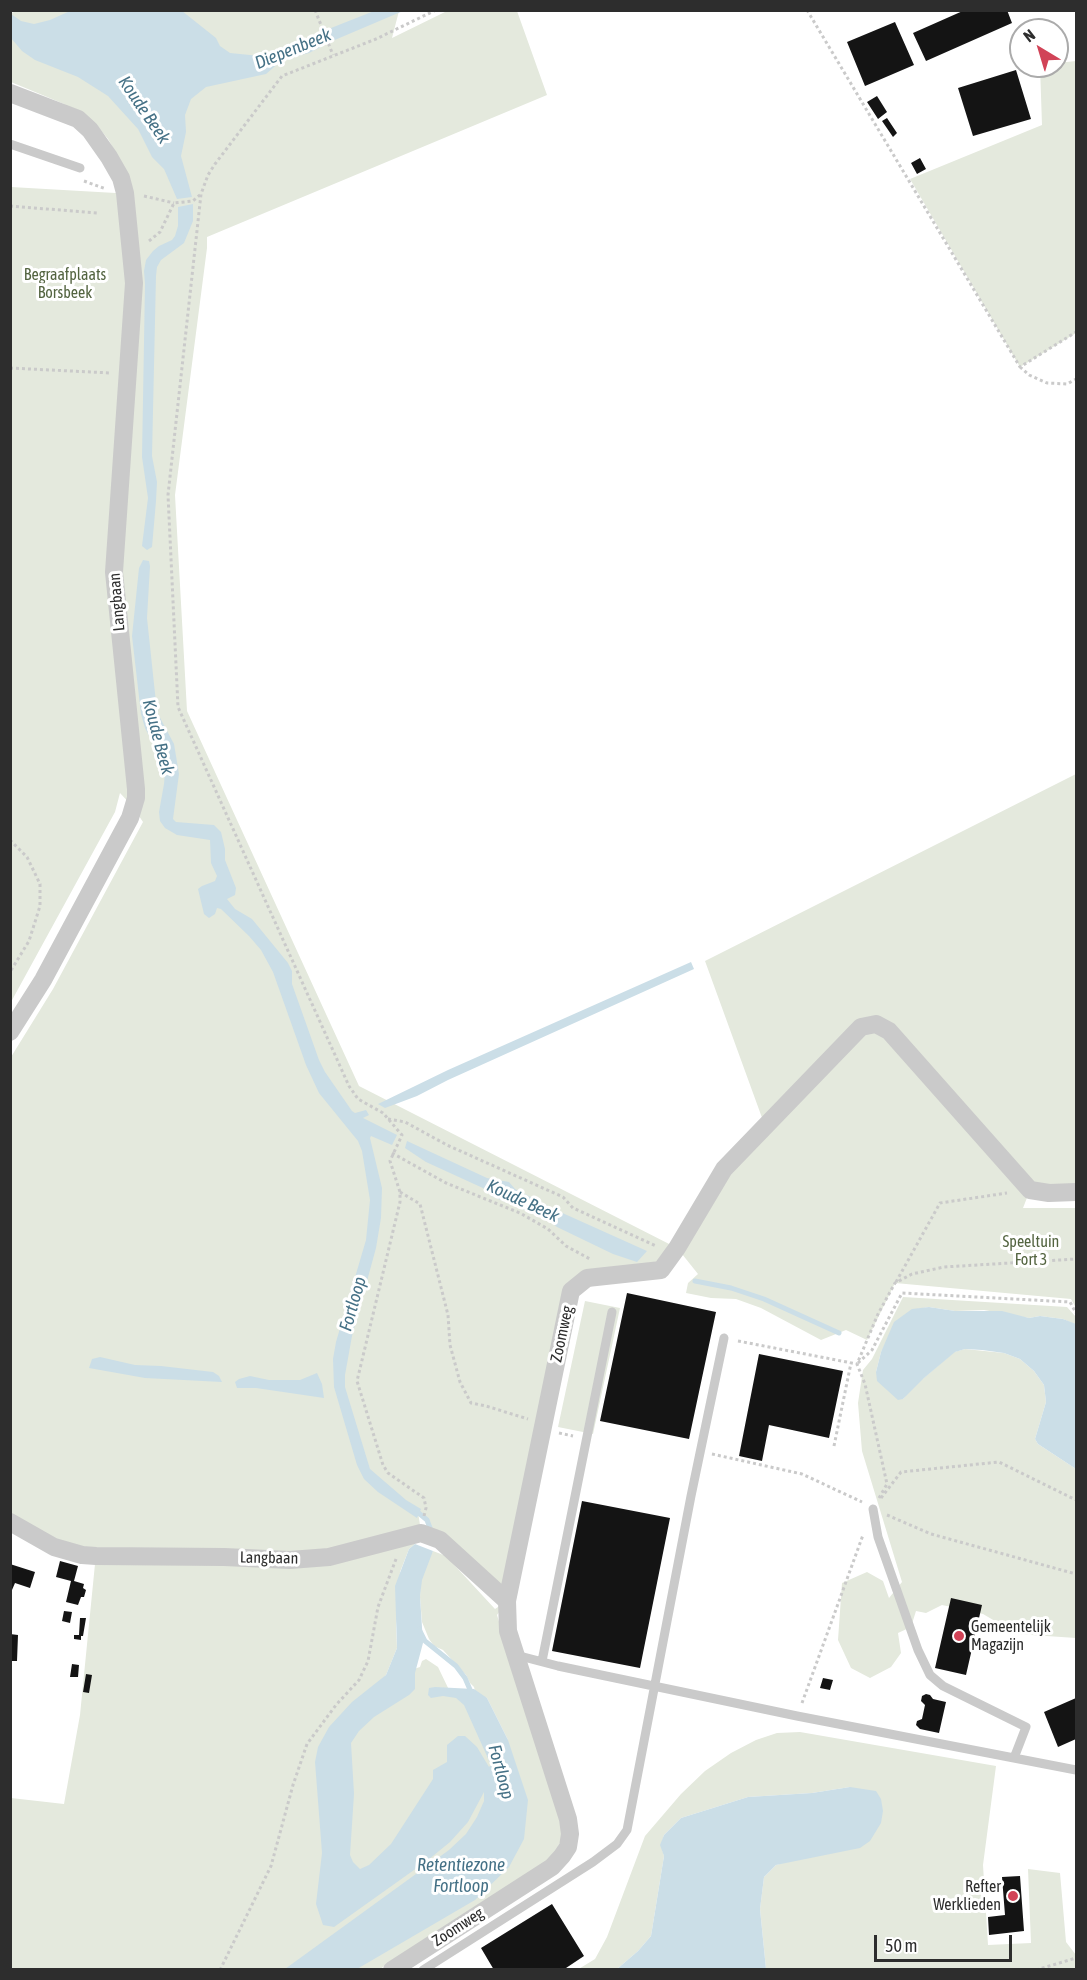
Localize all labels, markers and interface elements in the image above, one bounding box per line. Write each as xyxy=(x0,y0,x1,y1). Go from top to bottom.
north arrow xyxy=(1009,18,1069,78)
water label: Diepenbeek xyxy=(252,24,334,74)
text: N xyxy=(1020,25,1038,45)
water label: Koude Beek xyxy=(113,72,175,148)
park label: Begraafplaats Borsbeek xyxy=(24,265,106,303)
street label: Langbaan xyxy=(105,572,129,632)
water label: Koude Beek xyxy=(138,697,178,777)
water label: Koude Beek xyxy=(483,1175,563,1227)
park label: Speeltuin Fort 3 xyxy=(1003,1232,1059,1270)
water label: Fortloop xyxy=(335,1274,371,1334)
street label: Zoomweg xyxy=(547,1304,577,1364)
street label: Langbaan xyxy=(240,1548,298,1568)
place label: Gemeentelijk Magazijn xyxy=(971,1617,1051,1655)
marker: Gemeentelijk Magazijn xyxy=(952,1629,966,1643)
water label: Fortloop xyxy=(483,1742,519,1802)
water label: Retentiezone Fortloop xyxy=(417,1854,505,1896)
place label: Refter Werklieden xyxy=(933,1877,1001,1915)
marker: Refter Werklieden xyxy=(1006,1889,1020,1903)
street label: Zoomweg xyxy=(429,1903,487,1951)
scale bar xyxy=(877,1923,1015,1961)
text: 50 m xyxy=(885,1935,917,1956)

